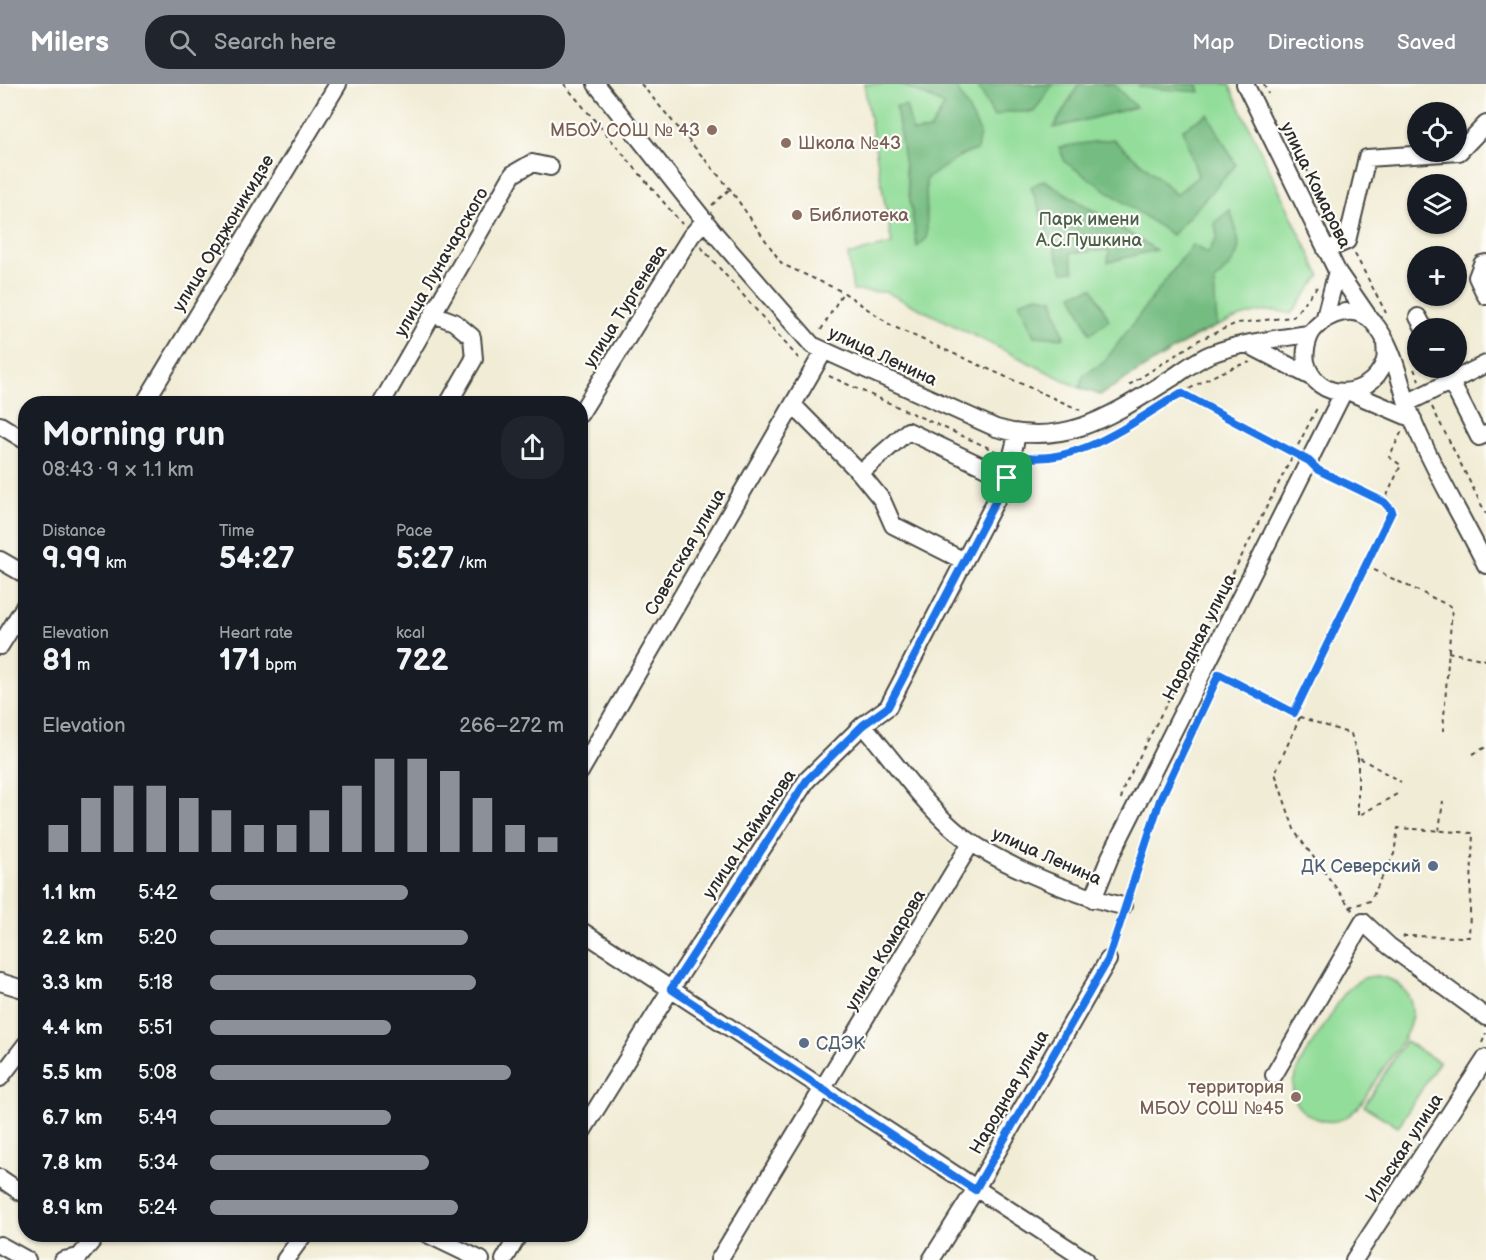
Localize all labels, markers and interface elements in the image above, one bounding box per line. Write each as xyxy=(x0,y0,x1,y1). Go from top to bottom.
search box xyxy=(145,15,565,69)
text: Milers xyxy=(30,26,109,59)
icon: search xyxy=(166,26,199,59)
text: Search here xyxy=(214,29,336,56)
text: Map xyxy=(1192,30,1235,55)
text: Directions xyxy=(1268,30,1364,55)
text: Saved xyxy=(1397,30,1456,55)
map controls xyxy=(1407,102,1467,378)
button: locate xyxy=(1407,102,1467,162)
street label: улица Комарова xyxy=(1276,119,1355,252)
place label: МБОУ СОШ № 43 xyxy=(550,120,700,141)
marker: МБОУ СОШ № 43 xyxy=(705,123,719,137)
place label: Школа №43 xyxy=(798,133,901,154)
marker: Школа №43 xyxy=(779,136,793,150)
street label: улица Орджоникидзе xyxy=(168,151,279,316)
button: layers xyxy=(1407,174,1467,234)
street label: улица Луначарского xyxy=(390,184,493,341)
place label: Библиотека xyxy=(809,205,909,226)
marker: Библиотека xyxy=(790,208,804,222)
park label: Парк имени А.С.Пушкина xyxy=(1035,209,1142,251)
street label: улица Тургенева xyxy=(579,241,672,372)
button: + xyxy=(1407,246,1467,306)
button: − xyxy=(1407,318,1467,378)
street label: улица Ленина xyxy=(825,322,941,391)
text: Morning run xyxy=(42,415,225,455)
button: share xyxy=(501,416,564,479)
pin xyxy=(981,452,1032,503)
text: 08:43 · 9 × 1.1 km xyxy=(42,458,194,482)
icon: arrive xyxy=(990,461,1023,494)
street label: Советская улица xyxy=(641,485,730,619)
text: Distance xyxy=(42,522,106,541)
text: Time xyxy=(219,522,254,541)
text: Pace xyxy=(396,522,432,541)
text: 9.99 xyxy=(42,541,101,577)
text: 54:27 xyxy=(219,541,295,577)
text: 5:27 xyxy=(396,541,454,577)
text: km xyxy=(101,554,127,573)
text: /km xyxy=(454,554,487,573)
street label: Народная улица xyxy=(1158,570,1241,704)
text: Elevation xyxy=(42,624,109,643)
text: Heart rate xyxy=(219,624,293,643)
text: kcal xyxy=(396,624,425,643)
text: 81 xyxy=(42,643,73,679)
text: 171 xyxy=(219,643,261,679)
text: 722 xyxy=(396,643,449,679)
text: m xyxy=(73,656,90,675)
text: bpm xyxy=(261,656,297,675)
text: Elevation xyxy=(42,714,125,738)
text: 266–272 m xyxy=(459,714,564,738)
street label: улица Найманова xyxy=(698,765,801,903)
street label: улица Ленина xyxy=(989,823,1105,890)
place label: ДК Северский xyxy=(1301,856,1421,877)
marker: ДК Северский xyxy=(1426,859,1440,873)
text: 1.1 km xyxy=(42,881,96,905)
text: 5:42 xyxy=(138,881,178,905)
street label: улица Комарова xyxy=(841,885,930,1015)
text: 2.2 km xyxy=(42,926,103,950)
text: 5:20 xyxy=(138,926,177,950)
text: 3.3 km xyxy=(42,971,103,995)
text: 5:18 xyxy=(138,971,173,995)
text: 4.4 km xyxy=(42,1016,103,1040)
text: 5:51 xyxy=(138,1016,173,1040)
street label: Народная улица xyxy=(965,1026,1054,1158)
place label: СДЭК xyxy=(816,1033,865,1054)
marker: СДЭК xyxy=(797,1036,811,1050)
text: 5.5 km xyxy=(42,1061,102,1085)
text: 5:08 xyxy=(138,1061,177,1085)
place label: территория МБОУ СОШ №45 xyxy=(1140,1077,1284,1119)
street label: Ильская улица xyxy=(1361,1089,1448,1207)
marker: территория МБОУ СОШ №45 xyxy=(1289,1090,1303,1104)
text: 6.7 km xyxy=(42,1106,103,1130)
text: 5:49 xyxy=(138,1106,177,1130)
text: 7.8 km xyxy=(42,1151,102,1175)
text: 5:34 xyxy=(138,1151,178,1175)
text: 8.9 km xyxy=(42,1196,103,1220)
text: 5:24 xyxy=(138,1196,177,1220)

